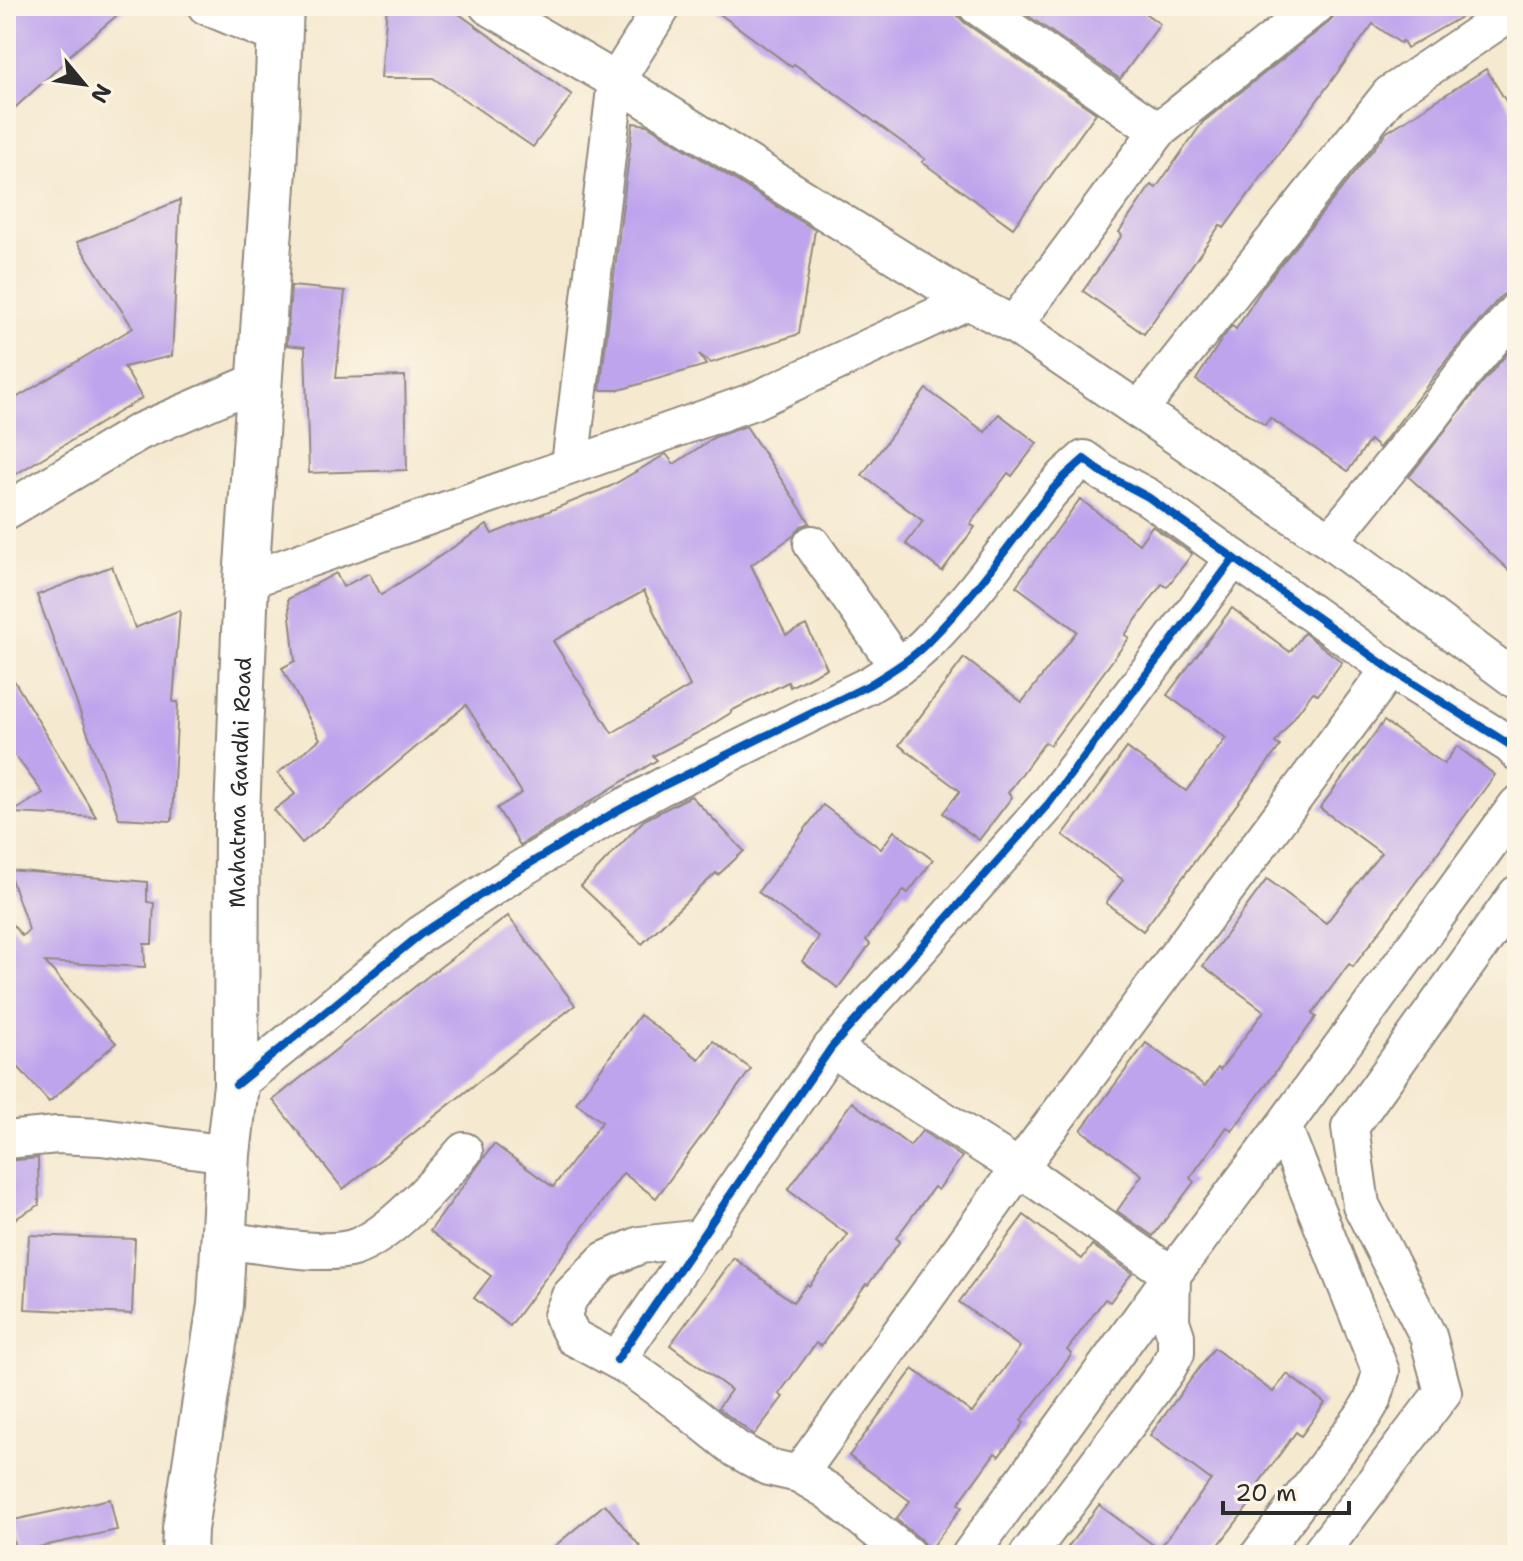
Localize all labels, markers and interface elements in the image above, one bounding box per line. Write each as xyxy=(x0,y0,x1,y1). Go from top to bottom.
north arrow xyxy=(44,44,124,124)
text: N xyxy=(84,79,118,108)
street label: Mahatma Gandhi Road xyxy=(222,656,258,908)
scale bar xyxy=(1223,1465,1349,1515)
text: 20 m xyxy=(1235,1477,1297,1509)

